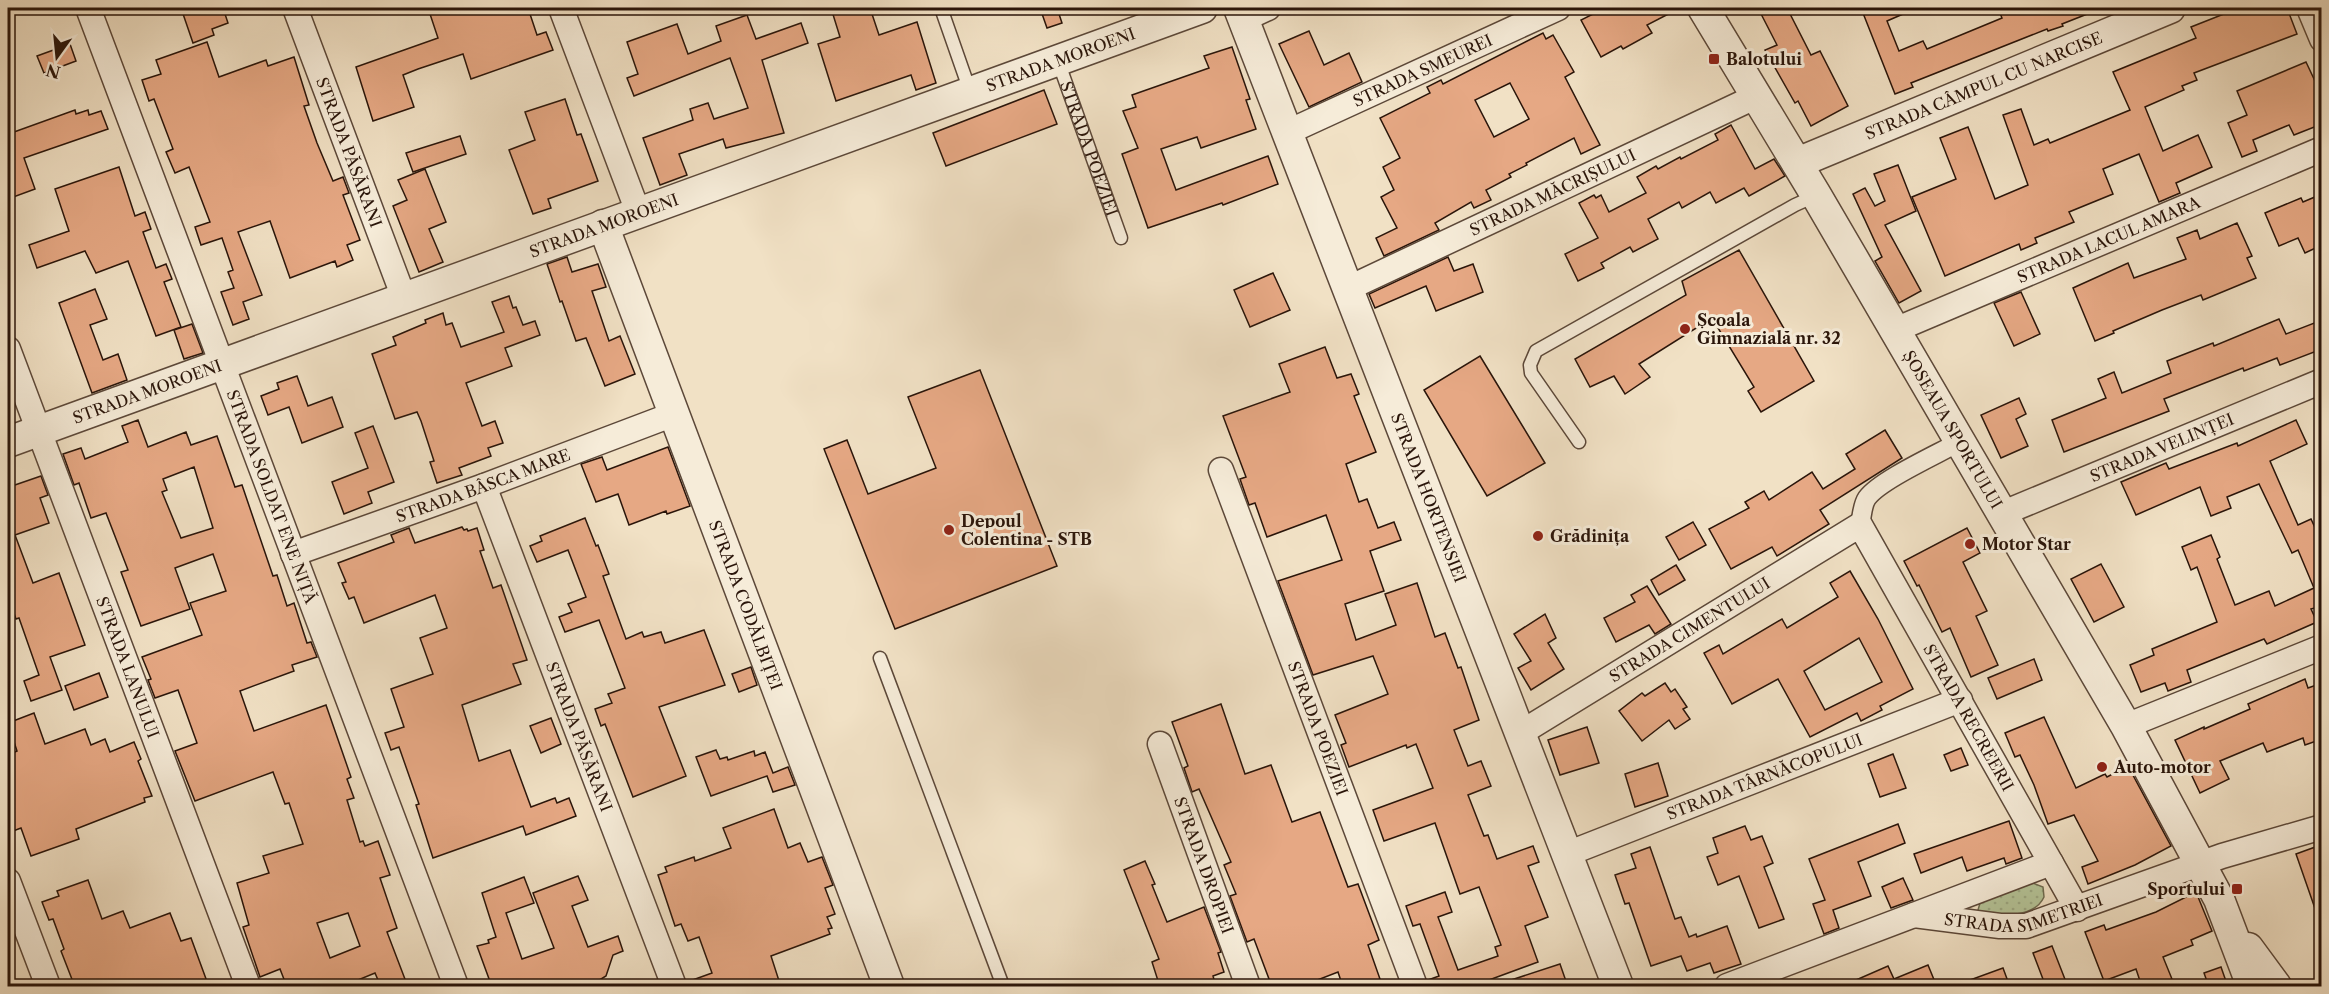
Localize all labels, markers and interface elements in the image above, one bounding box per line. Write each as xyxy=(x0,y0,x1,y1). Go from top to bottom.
street label: STRADA MOROENI xyxy=(983,23,1138,96)
north arrow xyxy=(27,27,87,87)
street label: STRADA CÂMPUL CU NARCISE xyxy=(1862,27,2105,144)
street label: STRADA SMEUREI xyxy=(1350,30,1495,111)
place label: Balotului xyxy=(1726,49,1802,69)
marker: Balotului xyxy=(1707,52,1721,66)
text: N xyxy=(44,60,62,83)
street label: STRADA PĂSĂRANI xyxy=(312,74,386,230)
street label: STRADA POEZIEI xyxy=(1056,78,1122,219)
street label: STRADA MĂCRIȘULUI xyxy=(1466,145,1639,240)
street label: STRADA MOROENI xyxy=(527,189,681,262)
street label: STRADA LACUL AMARA xyxy=(2014,191,2204,287)
place label: Școala Gimnazială nr. 32 xyxy=(1697,310,1841,348)
marker: Școala Gimnazială nr. 32 xyxy=(1678,322,1692,336)
street label: ȘOSEAUA SPORTULUI xyxy=(1899,347,2007,512)
street label: STRADA MOROENI xyxy=(70,355,224,428)
street label: STRADA SOLDAT ENE NIȚĂ xyxy=(223,387,322,607)
street label: STRADA VELINȚEI xyxy=(2087,409,2237,486)
street label: STRADA HORTENSIEI xyxy=(1387,410,1471,585)
street label: STRADA BÂSCA MARE xyxy=(393,444,573,527)
place label: Depoul Colentina - STB xyxy=(961,511,1092,549)
street label: STRADA CODĂLBIȚEI xyxy=(705,517,787,693)
marker: Depoul Colentina - STB xyxy=(942,523,956,537)
place label: Grădinița xyxy=(1550,526,1630,546)
marker: Grădinița xyxy=(1531,529,1545,543)
place label: Motor Star xyxy=(1982,534,2071,554)
marker: Motor Star xyxy=(1963,537,1977,551)
street label: STRADA CIMENTULUI xyxy=(1605,573,1774,686)
street label: STRADA LANULUI xyxy=(92,594,164,741)
street label: STRADA RECREERII xyxy=(1919,640,2018,795)
street label: STRADA POEZIEI xyxy=(1284,658,1352,798)
street label: STRADA PĂSĂRANI xyxy=(542,659,617,814)
street label: STRADA TÂRNĂCOPULUI xyxy=(1664,729,1865,824)
place label: Auto-motor xyxy=(2113,757,2211,777)
marker: Auto-motor xyxy=(2095,760,2109,774)
street label: STRADA DROPIEI xyxy=(1170,794,1238,936)
place label: Sportului xyxy=(2147,879,2225,899)
marker: Sportului xyxy=(2230,882,2244,896)
street label: STRADA SIMETRIEI xyxy=(1943,889,2105,936)

